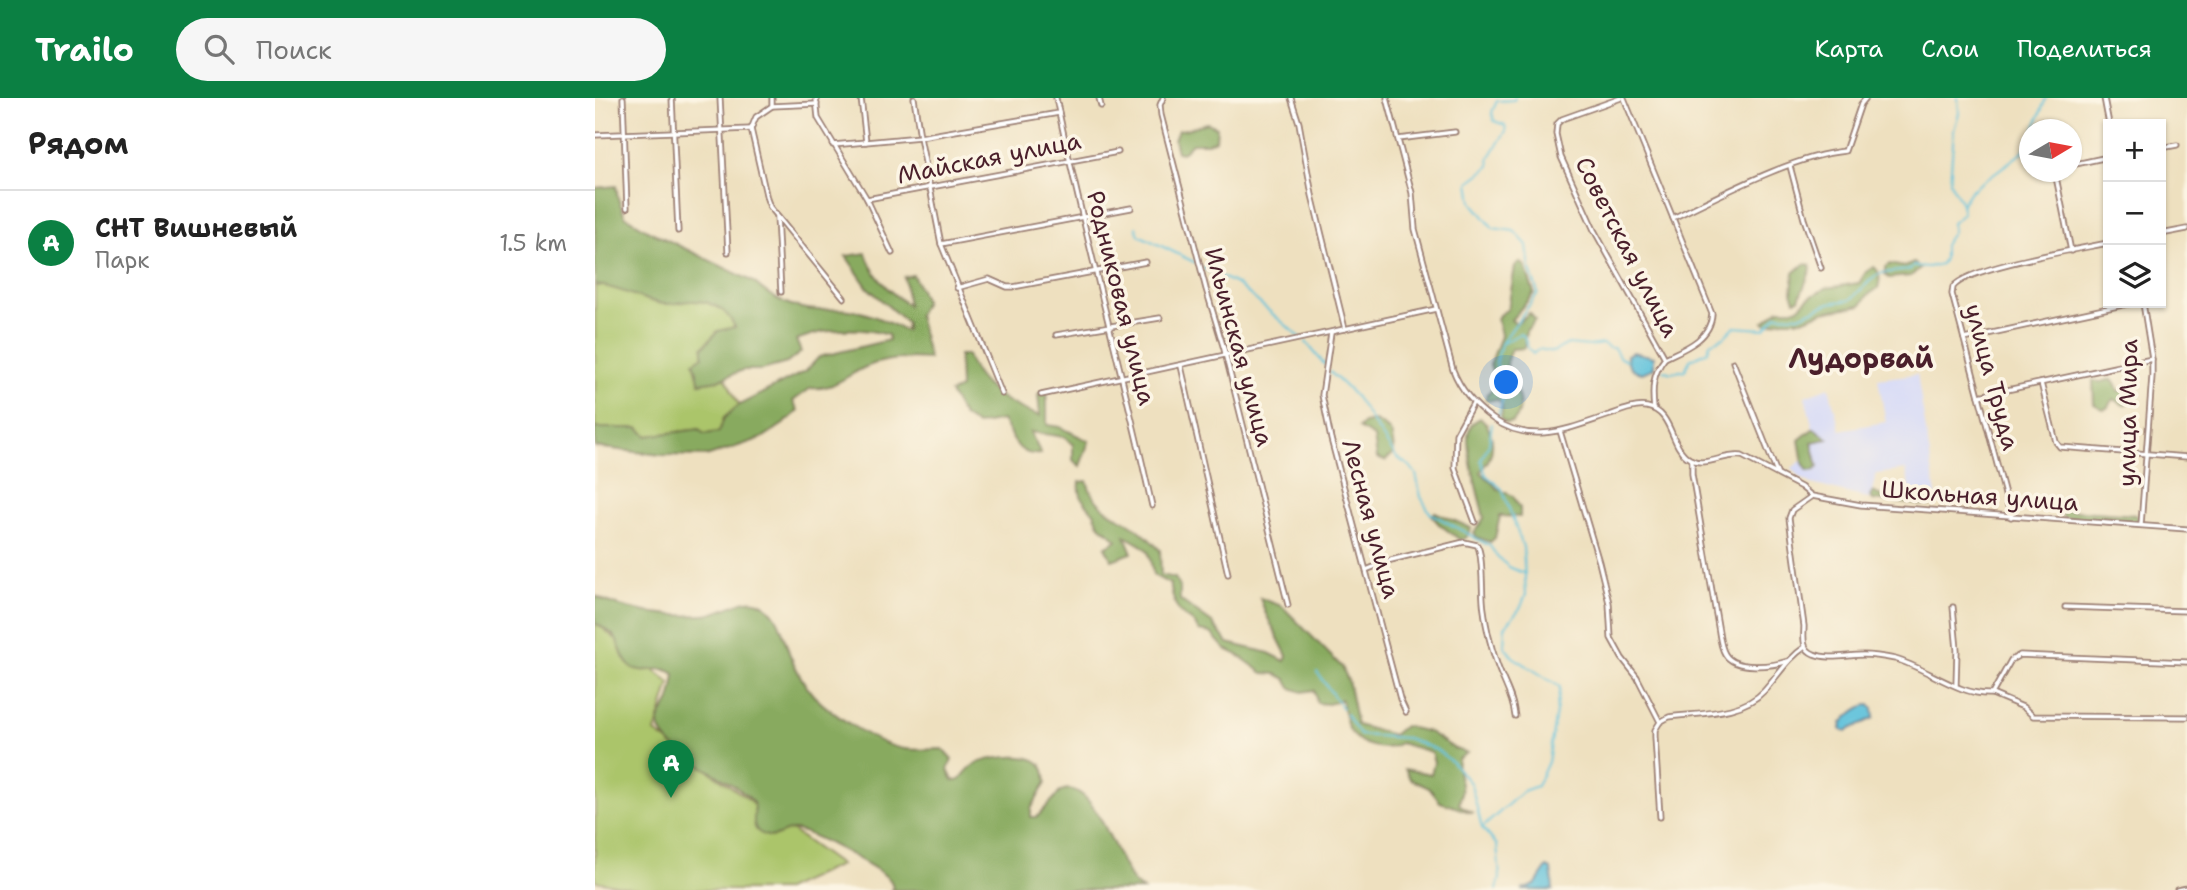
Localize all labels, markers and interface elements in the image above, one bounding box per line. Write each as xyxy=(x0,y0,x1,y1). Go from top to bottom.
search box xyxy=(176,18,666,81)
text: Trailo xyxy=(35,27,134,72)
icon: search xyxy=(200,30,238,68)
text: Поиск xyxy=(256,32,332,67)
text: Карта xyxy=(1815,33,1883,65)
text: Слои xyxy=(1921,33,1979,65)
text: Поделиться xyxy=(2017,33,2152,65)
north arrow xyxy=(2019,119,2082,182)
map controls xyxy=(2103,119,2166,308)
button: + xyxy=(2103,119,2166,182)
text: Рядом xyxy=(28,123,128,164)
street label: Майская улица xyxy=(894,124,1084,191)
street label: Советская улица xyxy=(1568,151,1686,343)
button: − xyxy=(2103,182,2166,245)
street label: Родниковая улица xyxy=(1079,188,1163,409)
text: СНТ Вишневый xyxy=(95,210,297,245)
text: A xyxy=(42,228,60,258)
text: 1.5 km xyxy=(499,228,567,258)
street label: Ильинская улица xyxy=(1197,244,1281,450)
text: Парк xyxy=(95,245,150,275)
button: layers xyxy=(2103,245,2166,308)
street label: улица Труда xyxy=(1957,300,2027,454)
district label: Лудорвай xyxy=(1788,339,1934,377)
street label: улица Мира xyxy=(2111,339,2145,487)
your location xyxy=(1489,365,1523,399)
street label: Лесная улица xyxy=(1334,436,1408,602)
street label: Школьная улица xyxy=(1880,473,2080,519)
pin: A xyxy=(648,740,694,798)

